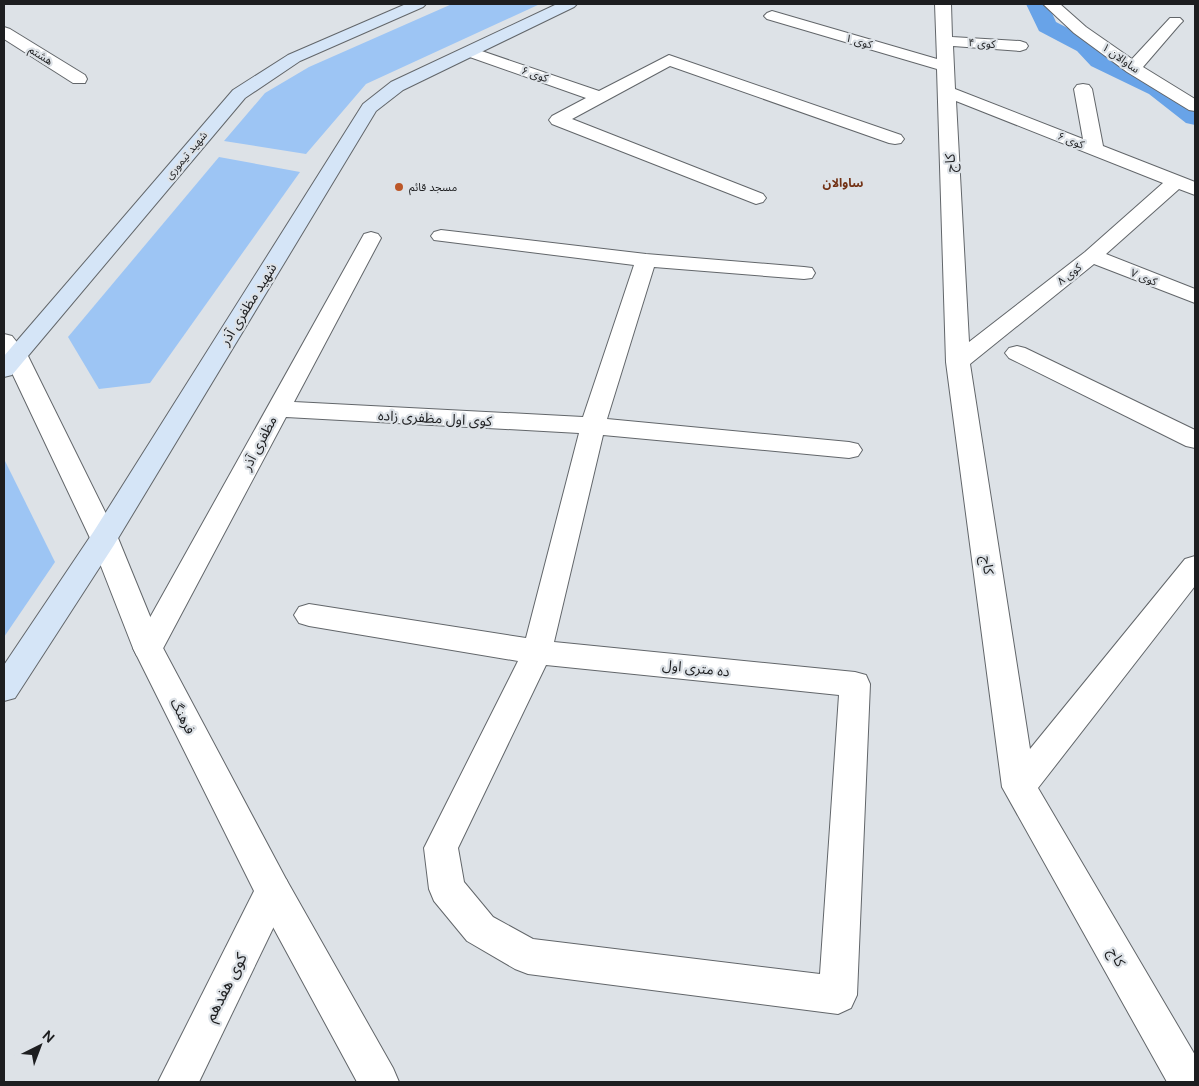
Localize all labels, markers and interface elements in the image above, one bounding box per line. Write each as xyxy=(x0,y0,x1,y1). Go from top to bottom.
street label: کوی ۱ xyxy=(844,31,875,52)
street label: کوی ۴ xyxy=(968,35,997,51)
street label: ساوالان ۱ xyxy=(1100,40,1143,76)
street label: هشتم xyxy=(25,42,56,70)
street label: کوی ۶ xyxy=(520,63,551,85)
street label: شهید تیموری xyxy=(162,128,210,182)
street label: کوی ۶ xyxy=(1056,129,1087,152)
street label: کاج xyxy=(941,153,961,173)
district label: ساوالان xyxy=(823,175,863,191)
place label: مسجد قائم xyxy=(409,180,457,196)
marker: مسجد قائم xyxy=(393,181,405,193)
street label: شهید مظفری آذر xyxy=(215,259,280,349)
street label: کوی ۸ xyxy=(1054,260,1084,288)
street label: کوی ۷ xyxy=(1129,265,1160,289)
street label: کوی اول مظفری زاده xyxy=(377,406,493,430)
street label: مظفری آذر xyxy=(237,413,281,474)
street label: کاج xyxy=(976,554,998,576)
street label: ده متری اول xyxy=(661,656,731,681)
street label: فرهنگ xyxy=(166,695,200,737)
street label: کاج xyxy=(1103,944,1130,971)
street label: کوی هفدهم xyxy=(199,949,254,1026)
north arrow xyxy=(15,1021,65,1071)
text: N xyxy=(39,1026,59,1046)

